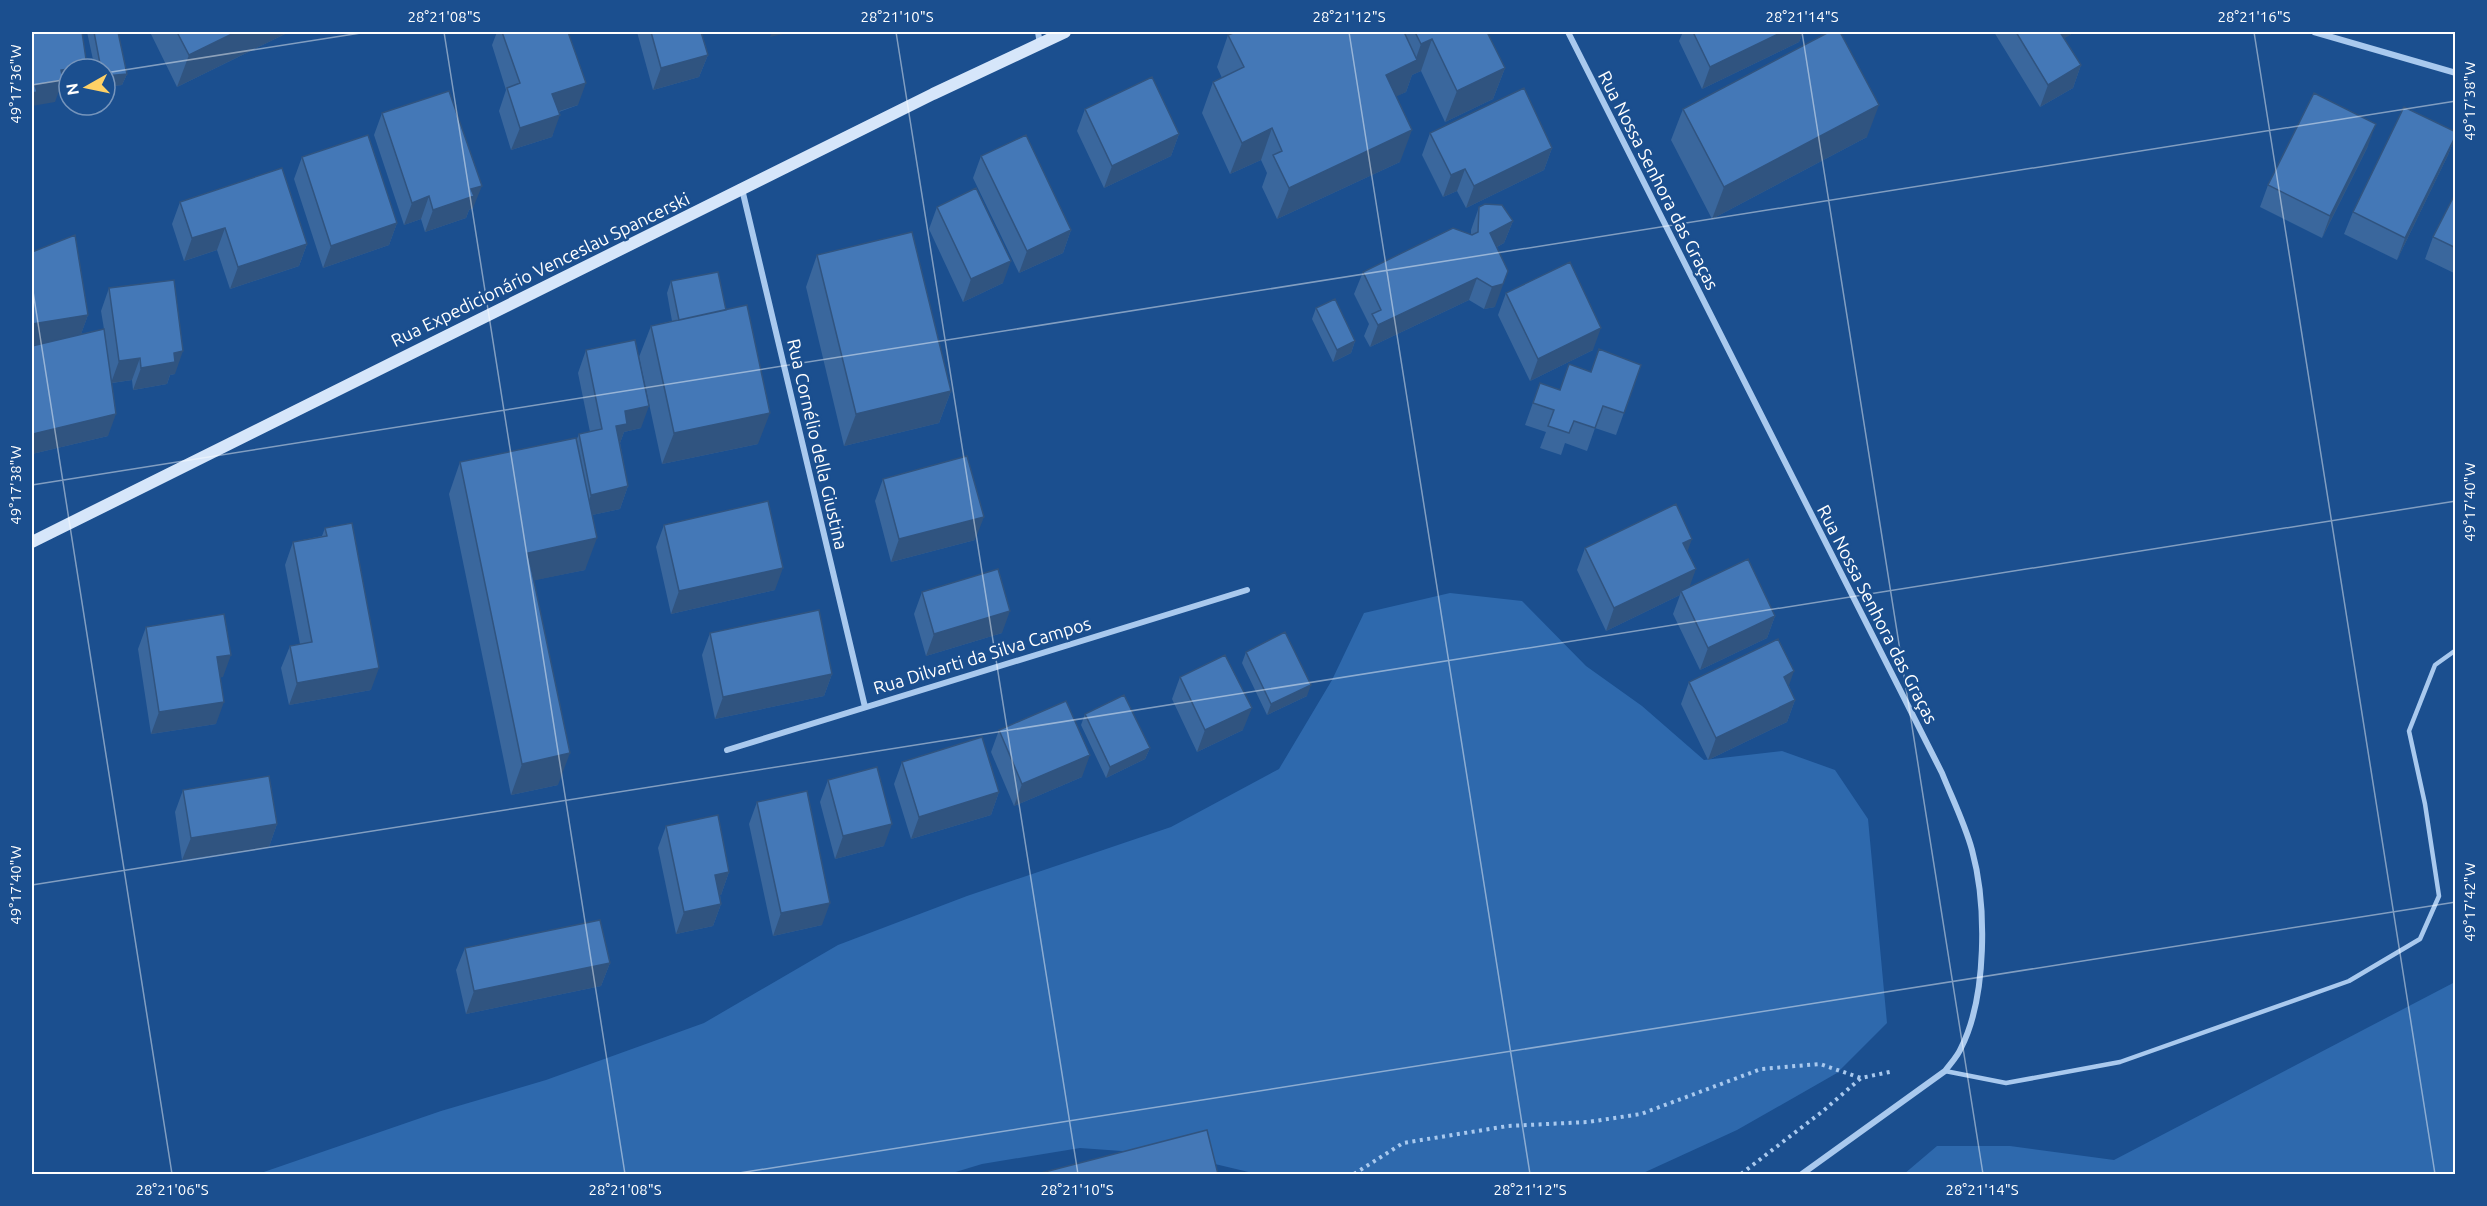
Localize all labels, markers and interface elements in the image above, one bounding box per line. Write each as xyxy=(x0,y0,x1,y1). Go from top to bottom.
text: 28°21'08"S xyxy=(407,8,481,25)
text: 28°21'10"S xyxy=(860,8,934,25)
text: 28°21'12"S xyxy=(1312,8,1386,25)
text: 28°21'14"S xyxy=(1765,8,1839,25)
text: 28°21'16"S xyxy=(2217,8,2291,25)
text: 49°17'36"W xyxy=(7,44,24,124)
north arrow xyxy=(57,57,117,117)
text: 49°17'38"W xyxy=(2461,61,2478,141)
street label: Rua Nossa Senhora das Graças xyxy=(1595,67,1723,293)
text: N xyxy=(62,82,82,97)
street label: Rua Expedicionário Venceslau Spancerski xyxy=(388,188,692,350)
street label: Rua Cornélio della Giustina xyxy=(784,337,852,551)
text: 49°17'38"W xyxy=(7,445,24,525)
text: 49°17'40"W xyxy=(2461,462,2478,542)
street label: Rua Nossa Senhora das Graças xyxy=(1814,501,1942,727)
street label: Rua Dilvarti da Silva Campos xyxy=(871,612,1093,698)
text: 49°17'40"W xyxy=(7,845,24,925)
text: 49°17'42"W xyxy=(2461,862,2478,942)
text: 28°21'06"S xyxy=(135,1181,209,1198)
text: 28°21'08"S xyxy=(588,1181,662,1198)
text: 28°21'10"S xyxy=(1040,1181,1114,1198)
text: 28°21'12"S xyxy=(1493,1181,1567,1198)
text: 28°21'14"S xyxy=(1945,1181,2019,1198)

